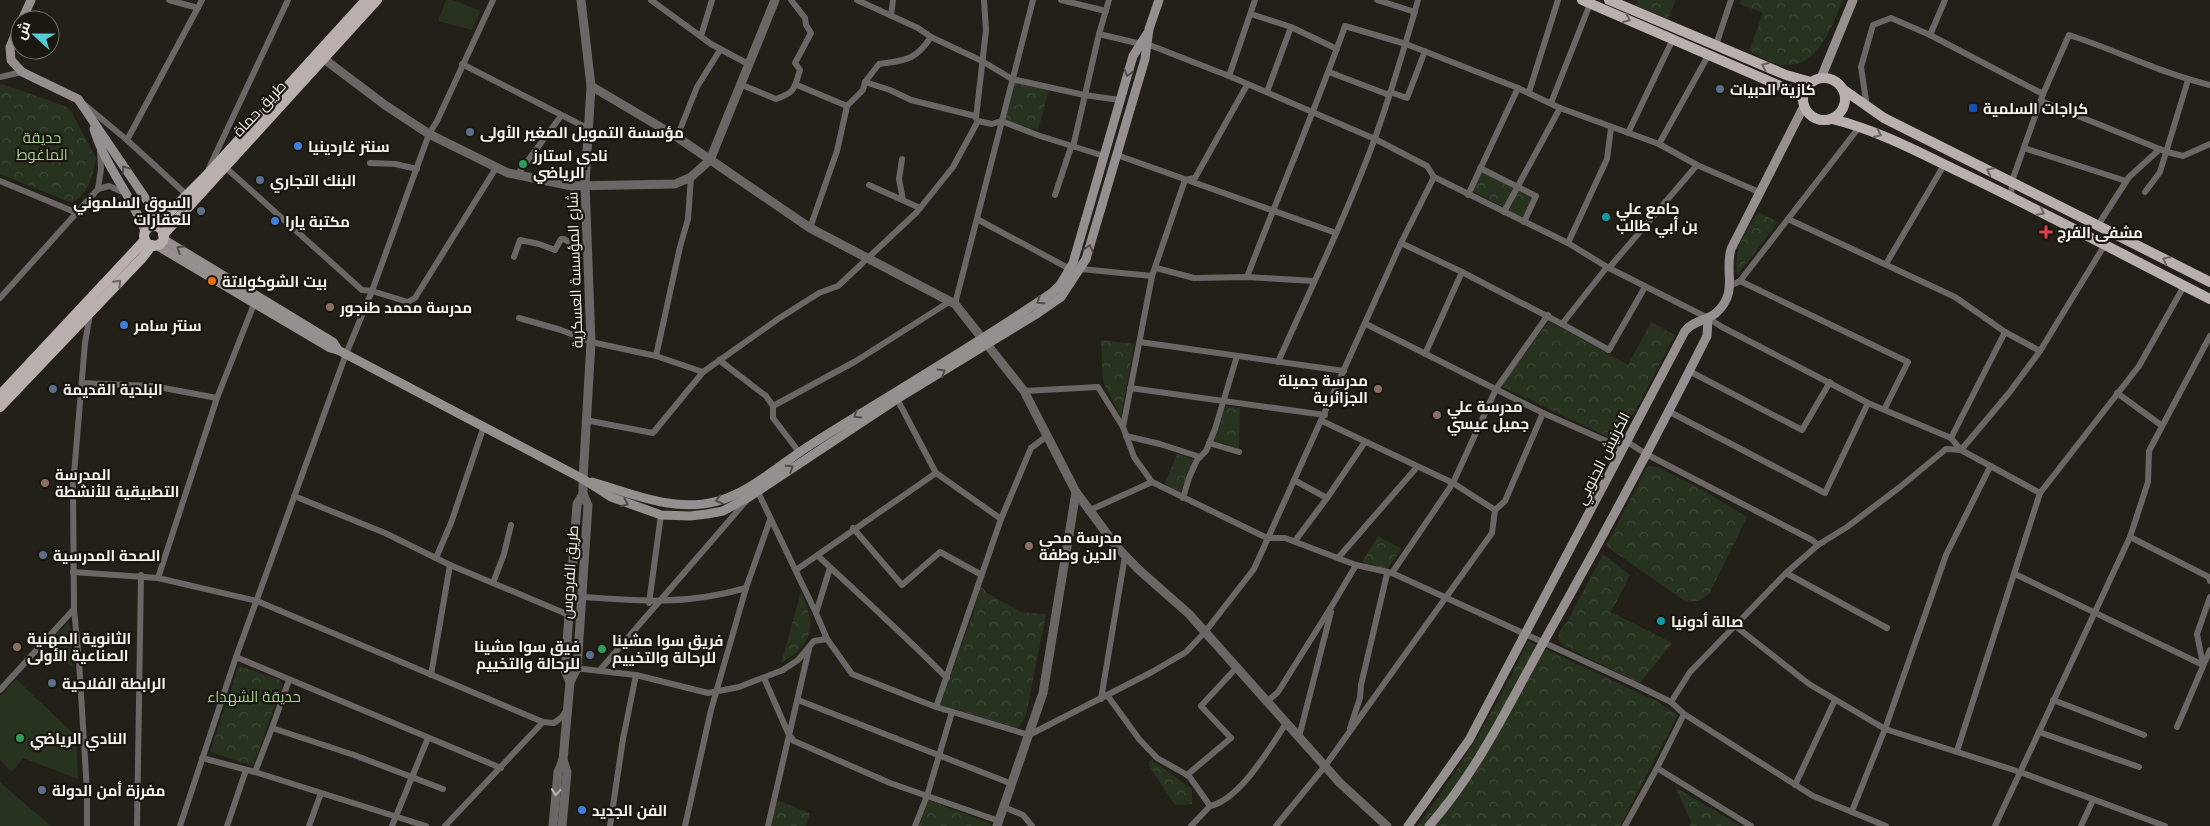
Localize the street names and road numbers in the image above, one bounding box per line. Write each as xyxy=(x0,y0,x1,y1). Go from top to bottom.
street label: طريق حماة xyxy=(228,76,291,141)
street label: شارع المؤسسة العسكرية xyxy=(561,191,589,349)
street label: الكرنيش الجنوبي xyxy=(1570,408,1637,509)
street label: طريق الفردوس xyxy=(556,524,583,620)

